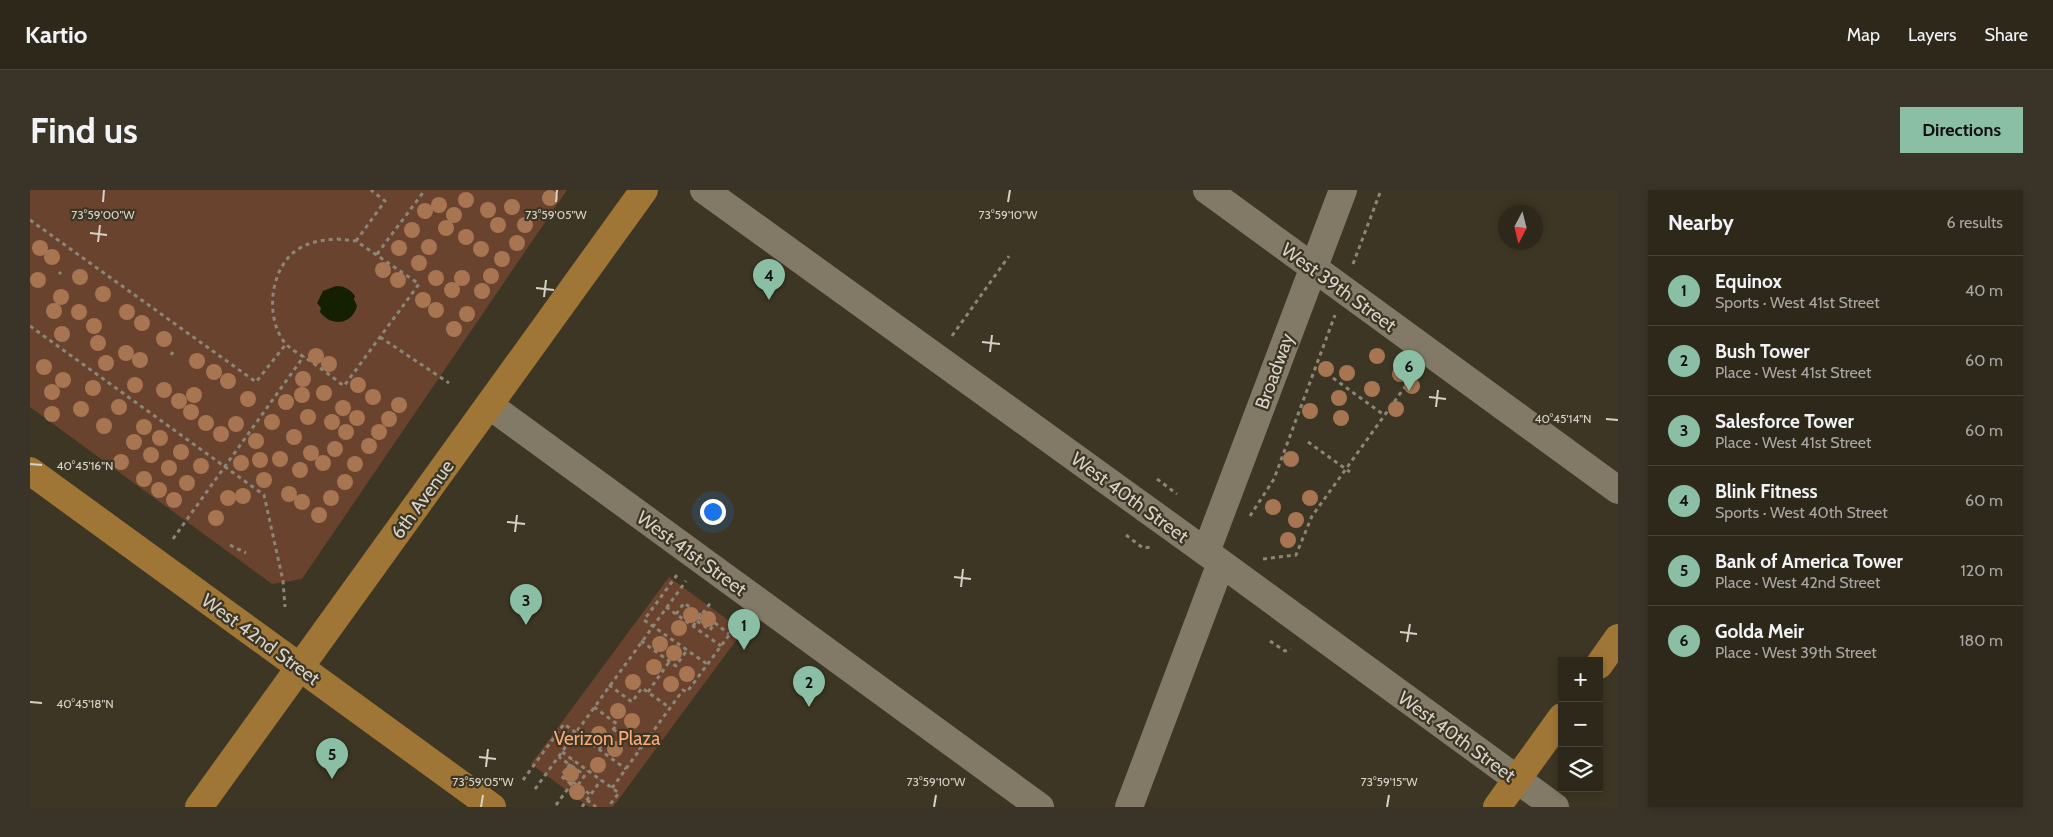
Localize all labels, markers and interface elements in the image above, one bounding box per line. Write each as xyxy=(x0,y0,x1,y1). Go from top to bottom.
text: Kartio xyxy=(25,20,88,49)
text: Map xyxy=(1847,24,1880,46)
text: Layers xyxy=(1908,24,1957,46)
text: Share xyxy=(1985,24,2028,46)
button: Directions xyxy=(1900,107,2023,153)
text: Find us xyxy=(30,109,138,152)
north arrow xyxy=(1498,205,1543,250)
text: 73°59'00"W xyxy=(71,207,135,222)
text: 73°59'05"W xyxy=(525,207,587,222)
text: 73°59'10"W xyxy=(979,207,1038,222)
text: Nearby xyxy=(1668,210,1734,235)
text: 6 results xyxy=(1947,213,2003,232)
street label: West 39th Street xyxy=(1277,238,1401,337)
pin: 4 xyxy=(753,259,785,300)
text: Equinox xyxy=(1715,270,1782,293)
text: 1 xyxy=(1681,281,1687,300)
text: 40 m xyxy=(1965,281,2003,300)
text: Sports · West 41st Street xyxy=(1715,293,1880,312)
street label: Broadway xyxy=(1250,330,1299,412)
text: Bush Tower xyxy=(1715,340,1810,363)
pin: 6 xyxy=(1393,350,1425,391)
text: 2 xyxy=(1680,351,1688,370)
text: 60 m xyxy=(1965,351,2003,370)
text: Place · West 41st Street xyxy=(1715,363,1871,382)
text: Salesforce Tower xyxy=(1715,410,1854,433)
text: 40°45'14"N xyxy=(1535,411,1592,426)
text: 3 xyxy=(1680,421,1688,440)
text: 60 m xyxy=(1965,421,2003,440)
text: Place · West 41st Street xyxy=(1715,433,1871,452)
street label: West 40th Street xyxy=(1066,447,1193,548)
street label: 6th Avenue xyxy=(386,455,459,543)
text: 40°45'16"N xyxy=(56,458,114,473)
text: Blink Fitness xyxy=(1715,480,1818,503)
text: 4 xyxy=(1679,491,1689,510)
text: 60 m xyxy=(1965,491,2003,510)
your location xyxy=(700,499,726,525)
text: Sports · West 40th Street xyxy=(1715,503,1888,522)
street label: West 41st Street xyxy=(632,506,752,601)
text: Bank of America Tower xyxy=(1715,550,1903,573)
text: 5 xyxy=(1680,561,1688,580)
text: 120 m xyxy=(1961,561,2003,580)
text: Place · West 42nd Street xyxy=(1715,573,1880,592)
pin: 3 xyxy=(510,584,542,625)
street label: West 42nd Street xyxy=(197,589,325,690)
pin: 1 xyxy=(728,609,760,650)
text: Golda Meir xyxy=(1715,620,1804,643)
text: 6 xyxy=(1680,631,1689,650)
text: 180 m xyxy=(1959,631,2003,650)
text: Place · West 39th Street xyxy=(1715,643,1877,662)
map controls xyxy=(1558,657,1603,792)
button: + xyxy=(1558,657,1603,702)
pin: 2 xyxy=(793,666,825,707)
street label: West 40th Street xyxy=(1393,686,1520,787)
text: 40°45'18"N xyxy=(56,696,114,711)
button: − xyxy=(1558,702,1603,747)
park label: Verizon Plaza xyxy=(554,727,660,750)
pin: 5 xyxy=(316,738,348,779)
button: layers xyxy=(1558,747,1603,792)
text: 73°59'05"W xyxy=(452,774,514,789)
text: 73°59'10"W xyxy=(907,774,966,789)
text: 73°59'15"W xyxy=(1360,774,1418,789)

